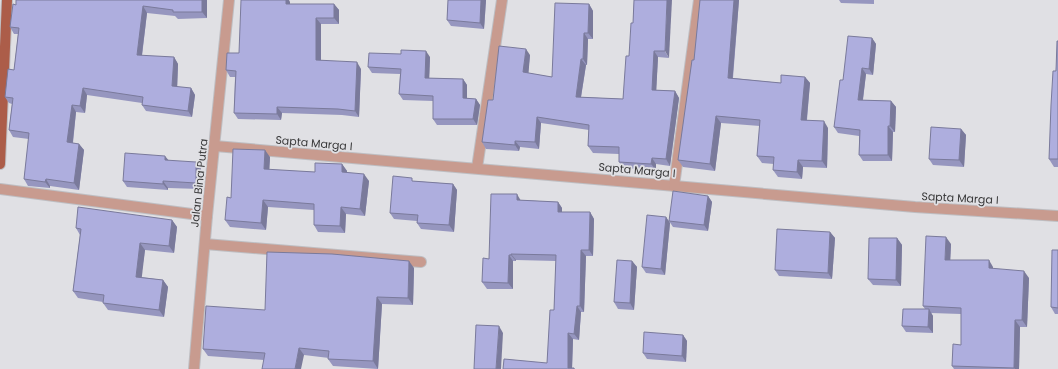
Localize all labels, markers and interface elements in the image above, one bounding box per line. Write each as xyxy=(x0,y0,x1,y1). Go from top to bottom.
street label: Sapta Marga I xyxy=(275,132,353,154)
street label: Jalan Bina Putra xyxy=(186,138,212,228)
street label: Sapta Marga I xyxy=(598,159,676,181)
street label: Sapta Marga I xyxy=(921,188,999,208)

